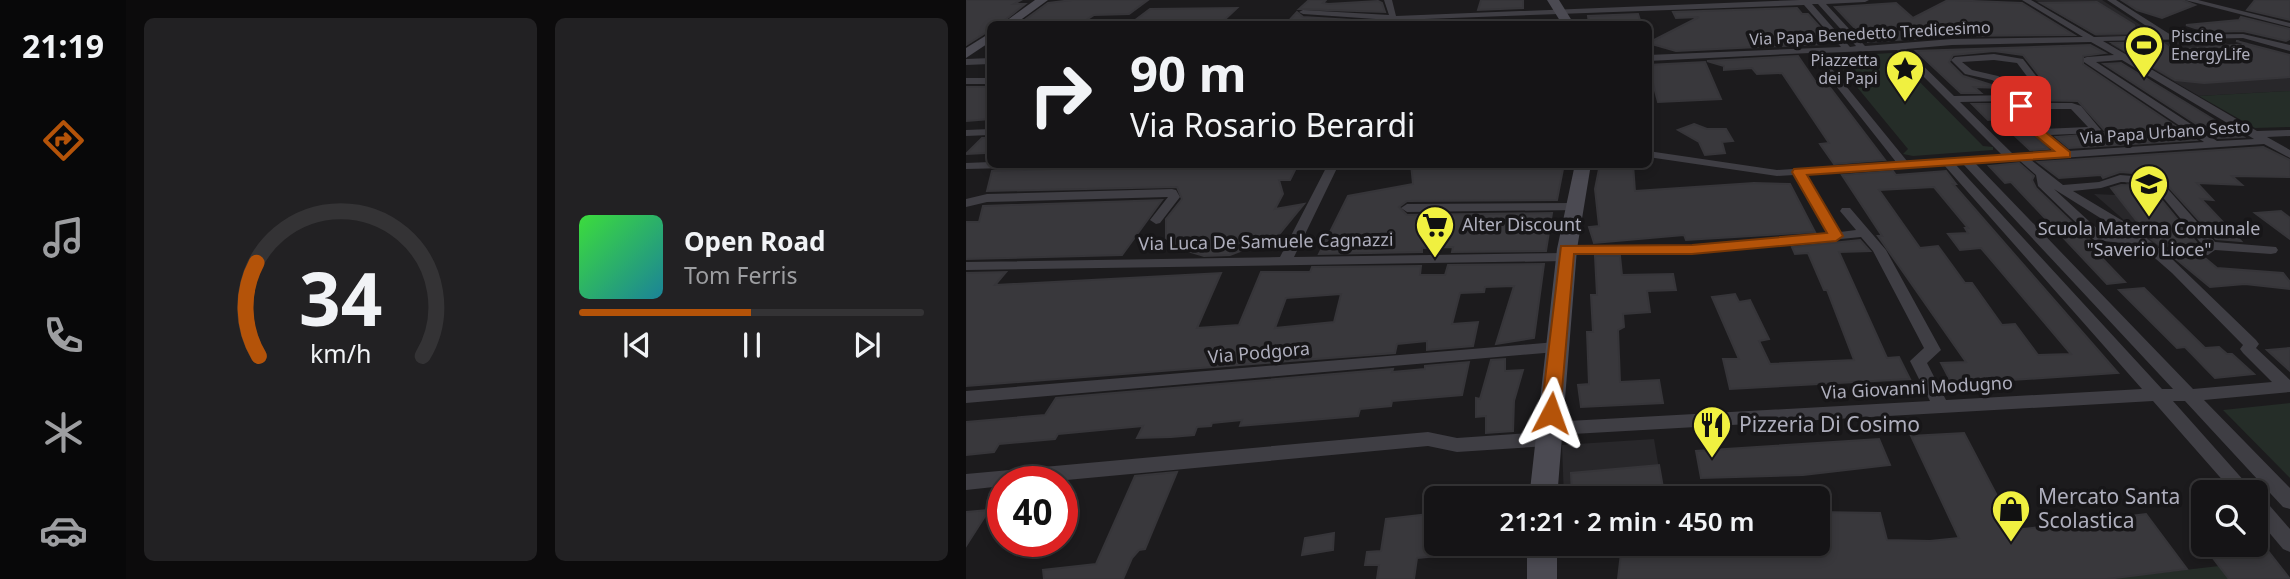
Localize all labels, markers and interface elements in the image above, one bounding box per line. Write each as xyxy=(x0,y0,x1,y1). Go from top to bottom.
street label: Via Papa Benedetto Tredicesimo xyxy=(1749,16,1991,50)
text: 21:19 xyxy=(22,24,104,67)
sports icon: Piscine EnergyLife xyxy=(2123,24,2165,79)
place label: Piscine EnergyLife xyxy=(2171,25,2250,65)
text: 90 m xyxy=(1130,40,1247,106)
place icon: Piazzetta dei Papi xyxy=(1884,48,1926,103)
icon: right xyxy=(1015,49,1106,140)
place label: Piazzetta dei Papi xyxy=(1811,49,1878,89)
pin xyxy=(1991,76,2051,136)
icon: arrive xyxy=(2002,87,2040,125)
text: Via Rosario Berardi xyxy=(1130,103,1415,146)
street label: Via Papa Urbano Sesto xyxy=(2079,115,2251,149)
icon: directions xyxy=(39,116,88,165)
school or university icon: Scuola Materna Comunale "Saverio Lioce" xyxy=(2128,163,2170,218)
supermarket icon: Alter Discount xyxy=(1414,204,1456,259)
place label: Alter Discount xyxy=(1462,212,1582,236)
icon: music xyxy=(39,213,88,262)
place label: Scuola Materna Comunale "Saverio Lioce" xyxy=(2038,216,2260,261)
text: Open Road xyxy=(684,223,826,259)
street label: Via Luca De Samuele Cagnazzi xyxy=(1138,227,1394,255)
text: 34 xyxy=(299,248,382,347)
text: Tom Ferris xyxy=(684,259,797,291)
icon: phone xyxy=(39,311,88,360)
icon: previous xyxy=(618,326,656,364)
icon: pause xyxy=(733,326,771,364)
icon: next xyxy=(848,326,886,364)
text: km/h xyxy=(310,335,371,369)
street label: Via Podgora xyxy=(1207,336,1311,368)
street label: Via Giovanni Modugno xyxy=(1821,370,2013,404)
position arrow xyxy=(1514,376,1588,450)
restaurant icon: Pizzeria Di Cosimo xyxy=(1691,404,1733,459)
icon: climate xyxy=(39,408,88,457)
place label: Pizzeria Di Cosimo xyxy=(1739,410,1920,438)
speed limit sign: 40 xyxy=(987,466,1078,557)
map controls xyxy=(2191,480,2268,557)
button: search xyxy=(2191,480,2268,557)
place label: Mercato Santa Scolastica xyxy=(2038,482,2180,534)
shop icon: Mercato Santa Scolastica xyxy=(1990,488,2032,543)
text: 21:21 · 2 min · 450 m xyxy=(1500,503,1754,539)
icon: car xyxy=(39,506,88,555)

